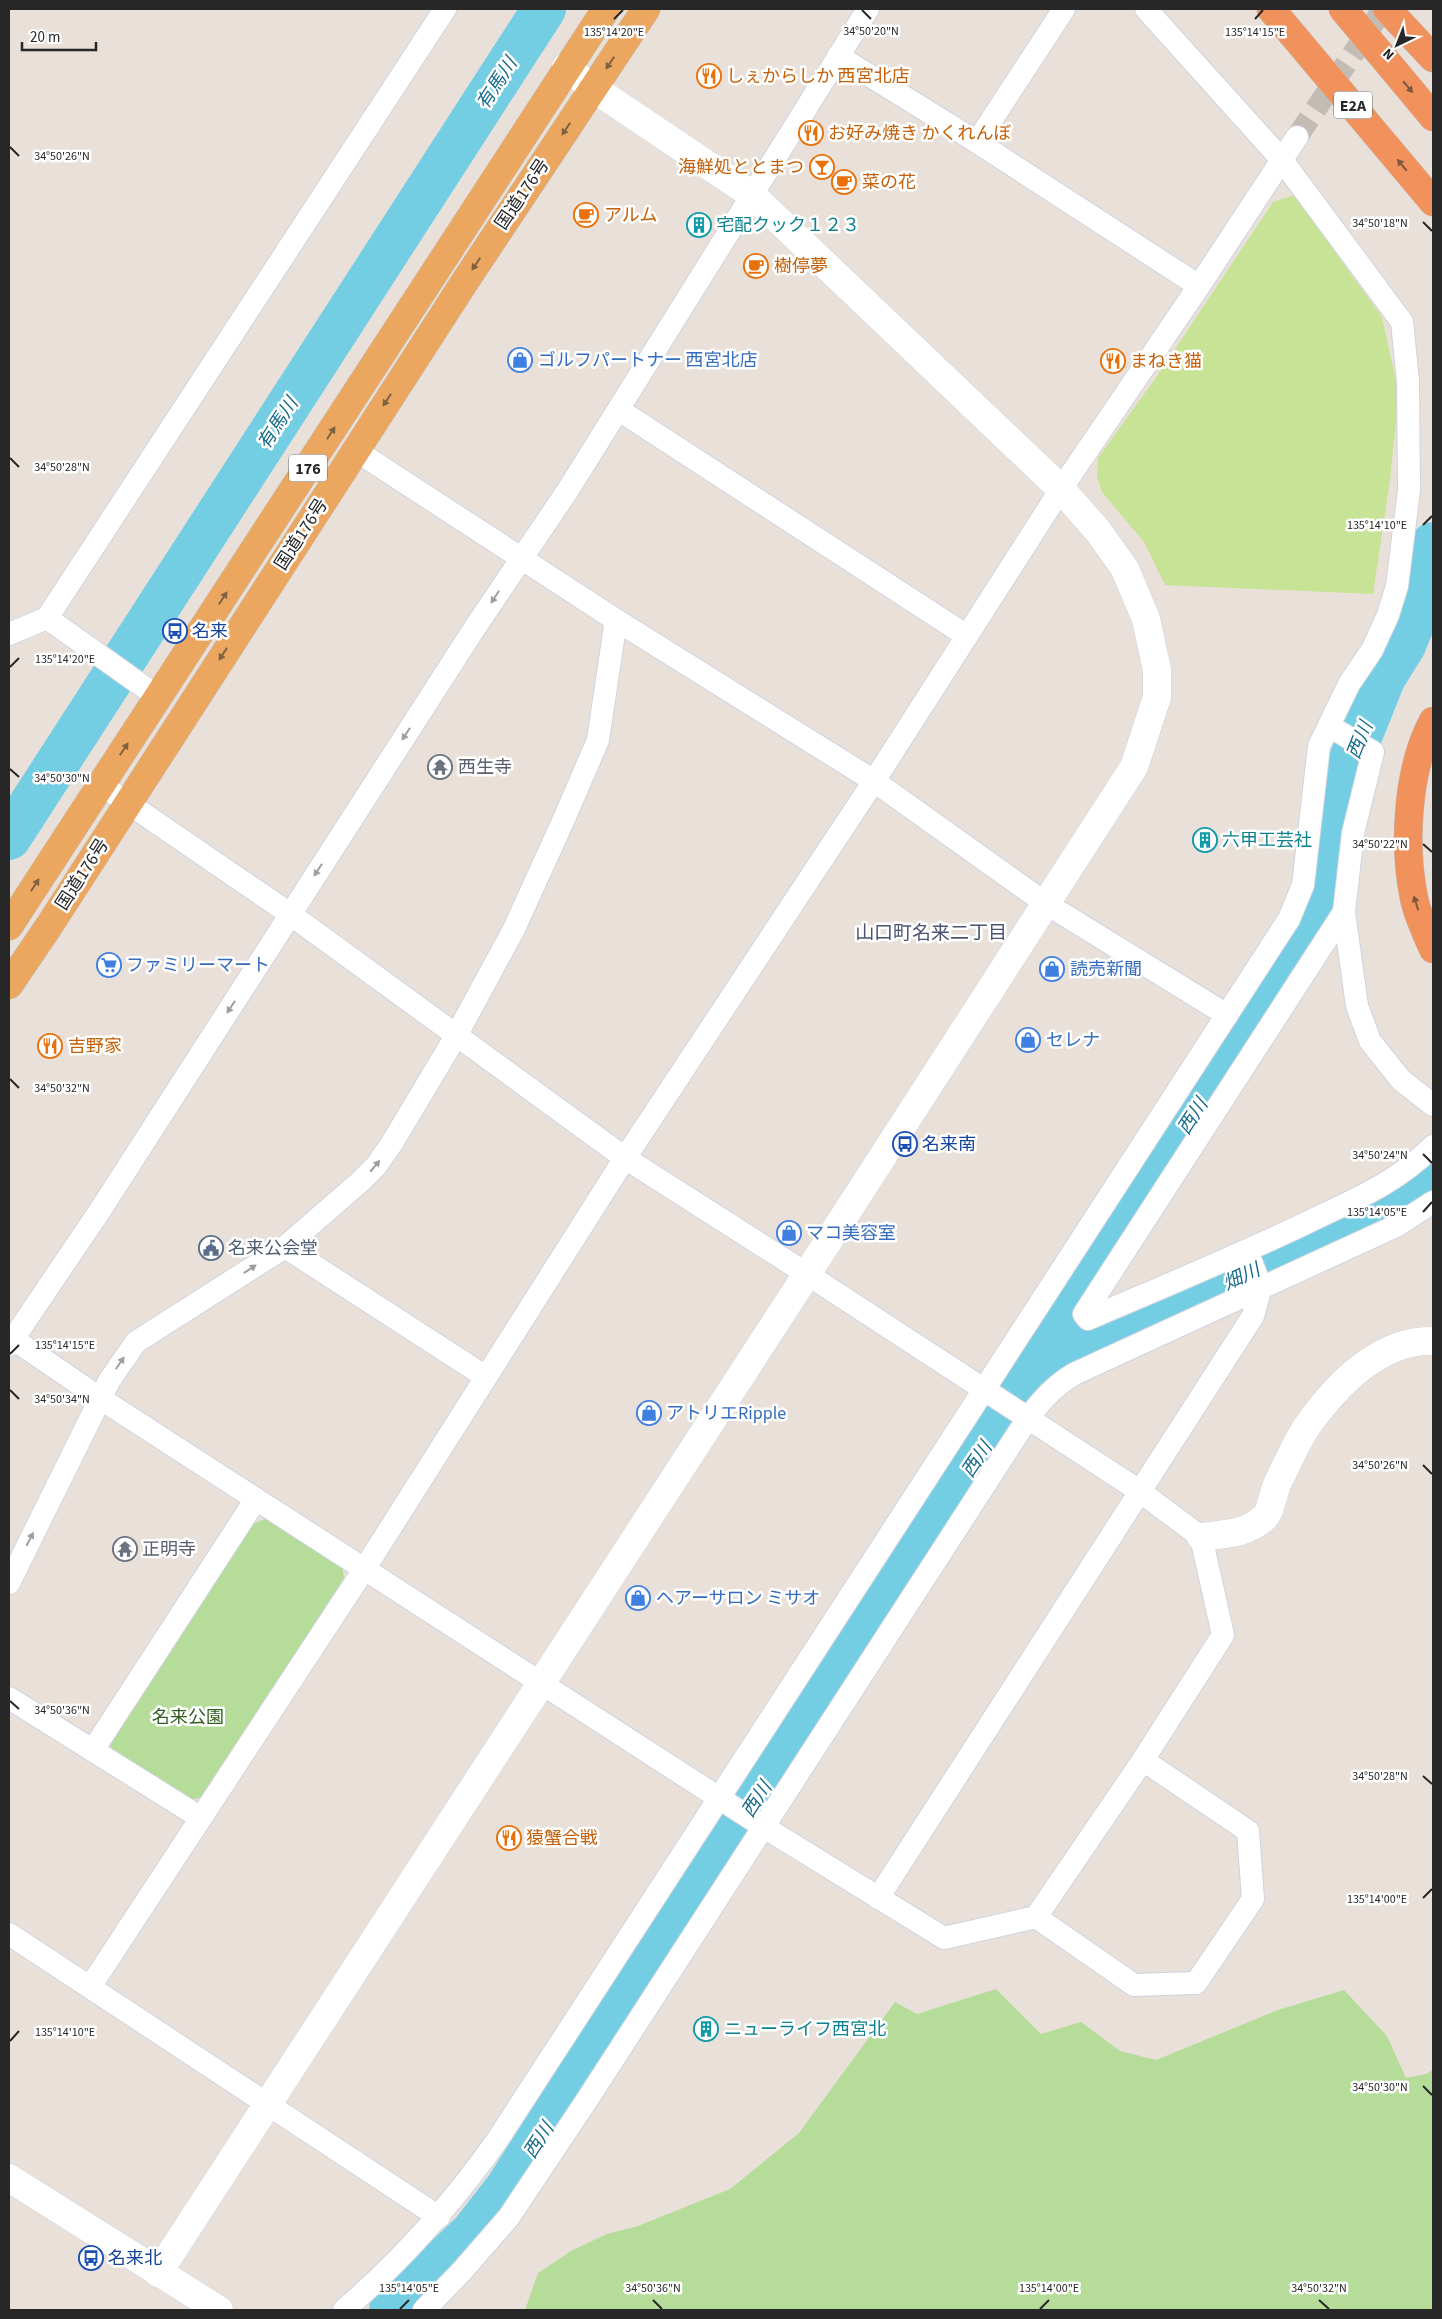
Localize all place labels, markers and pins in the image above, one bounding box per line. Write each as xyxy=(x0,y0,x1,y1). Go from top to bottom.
restaurant icon: しぇからしか 西宮北店 xyxy=(696,63,722,89)
place label: しぇからしか 西宮北店 xyxy=(726,64,910,89)
restaurant icon: お好み焼き かくれんぼ xyxy=(798,120,824,146)
place label: お好み焼き かくれんぼ xyxy=(828,121,1012,146)
bar icon: 海鮮処ととまつ xyxy=(809,154,835,180)
place label: 海鮮処ととまつ xyxy=(678,155,804,180)
cafe icon: 菜の花 xyxy=(831,169,857,195)
place label: 菜の花 xyxy=(862,170,916,195)
cafe icon: アルム xyxy=(573,202,599,228)
place label: アルム xyxy=(604,203,657,228)
building icon: 宅配クック１２３ xyxy=(686,212,712,238)
place label: 宅配クック１２３ xyxy=(716,213,860,238)
cafe icon: 樹停夢 xyxy=(743,253,769,279)
place label: 樹停夢 xyxy=(774,254,828,279)
shop icon: ゴルフパートナー 西宮北店 xyxy=(507,347,533,373)
place label: ゴルフパートナー 西宮北店 xyxy=(538,348,758,373)
restaurant icon: まねき猫 xyxy=(1100,348,1126,374)
place label: まねき猫 xyxy=(1130,349,1202,374)
bus stop icon: 名来 xyxy=(162,618,188,644)
place label: 名来 xyxy=(192,619,228,644)
temple icon: 西生寺 xyxy=(427,754,453,780)
place label: 西生寺 xyxy=(458,755,512,780)
building icon: 六甲工芸社 xyxy=(1192,827,1218,853)
place label: 六甲工芸社 xyxy=(1222,828,1312,853)
supermarket icon: ファミリーマート xyxy=(96,952,122,978)
place label: ファミリーマート xyxy=(126,953,270,978)
shop icon: 読売新聞 xyxy=(1039,956,1065,982)
place label: 読売新聞 xyxy=(1070,957,1142,982)
shop icon: セレナ xyxy=(1015,1027,1041,1053)
place label: セレナ xyxy=(1046,1028,1100,1053)
restaurant icon: 吉野家 xyxy=(37,1033,63,1059)
place label: 吉野家 xyxy=(68,1034,122,1059)
bus stop icon: 名来南 xyxy=(892,1131,918,1157)
place label: 名来南 xyxy=(922,1132,976,1157)
shop icon: マコ美容室 xyxy=(776,1220,802,1246)
place label: マコ美容室 xyxy=(806,1221,896,1246)
public building icon: 名来公会堂 xyxy=(198,1235,224,1261)
place label: 名来公会堂 xyxy=(228,1236,318,1261)
shop icon: アトリエRipple xyxy=(636,1400,662,1426)
place label: アトリエRipple xyxy=(666,1401,786,1426)
temple icon: 正明寺 xyxy=(112,1536,138,1562)
place label: 正明寺 xyxy=(142,1537,196,1562)
shop icon: ヘアーサロン ミサオ xyxy=(625,1585,651,1611)
place label: ヘアーサロン ミサオ xyxy=(656,1586,820,1611)
restaurant icon: 猿蟹合戦 xyxy=(496,1825,522,1851)
place label: 猿蟹合戦 xyxy=(526,1826,598,1851)
building icon: ニューライフ西宮北 xyxy=(693,2016,719,2042)
place label: ニューライフ西宮北 xyxy=(724,2017,886,2042)
bus stop icon: 名来北 xyxy=(78,2245,104,2271)
place label: 名来北 xyxy=(108,2246,162,2271)

